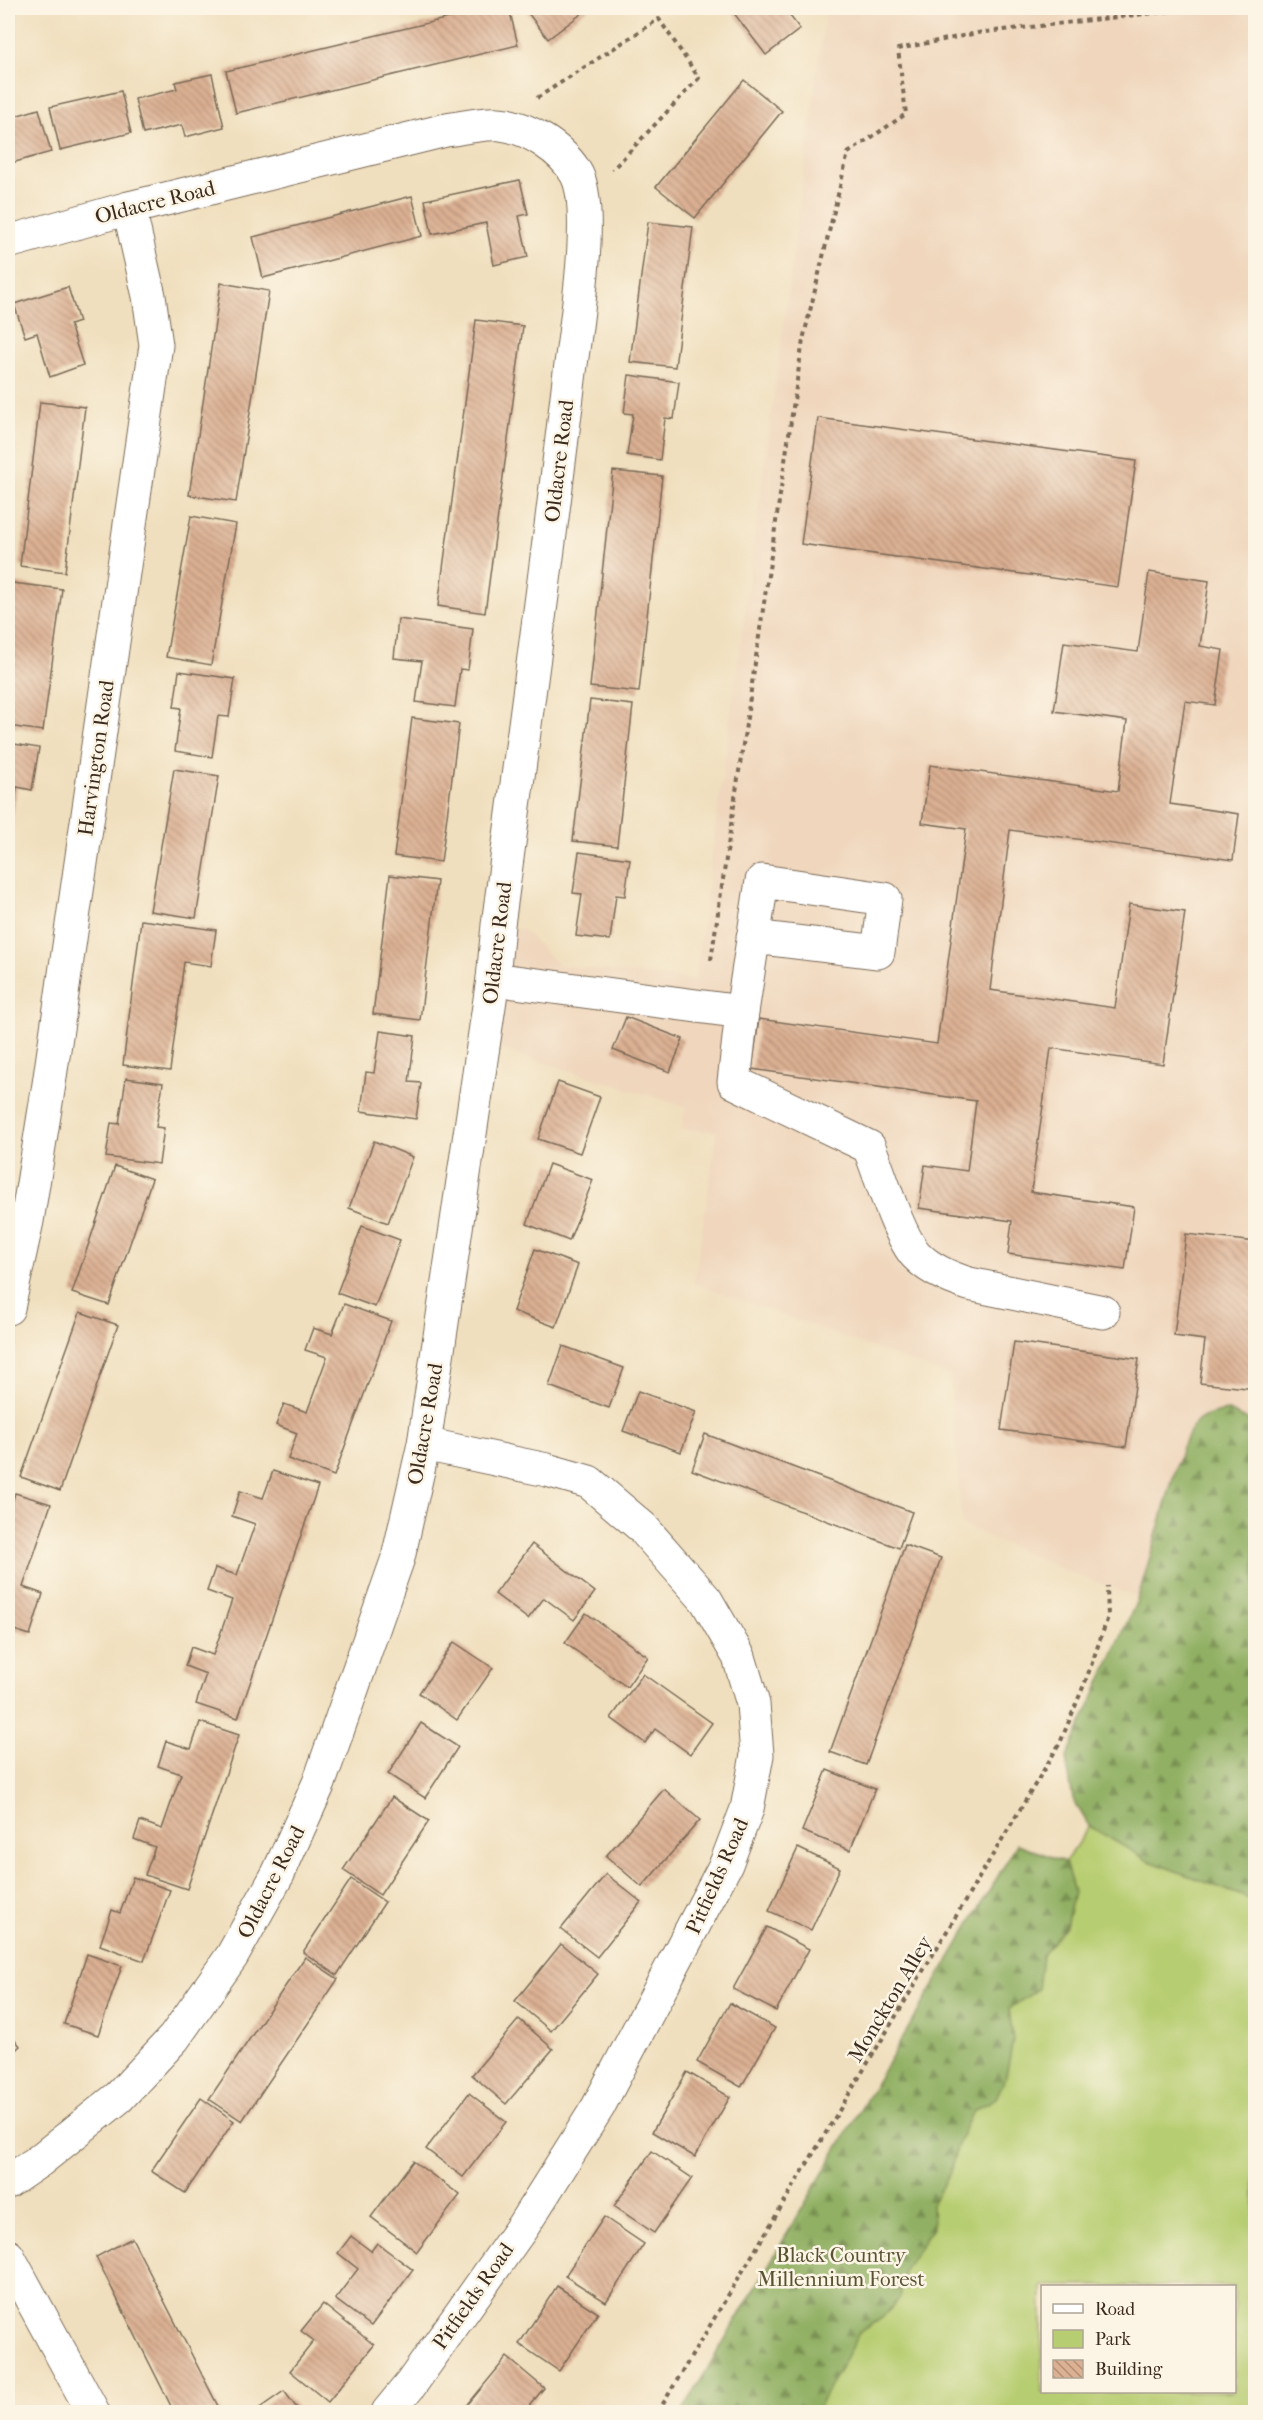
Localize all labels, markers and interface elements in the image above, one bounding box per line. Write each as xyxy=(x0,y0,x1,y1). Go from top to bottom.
street label: Oldacre Road xyxy=(92,175,218,229)
street label: Oldacre Road xyxy=(540,398,578,524)
street label: Harvington Road xyxy=(73,678,119,837)
street label: Oldacre Road xyxy=(478,880,516,1006)
street label: Oldacre Road xyxy=(402,1361,448,1487)
street label: Pitfields Road xyxy=(681,1814,753,1938)
street label: Oldacre Road xyxy=(232,1821,310,1942)
street label: Monckton Alley xyxy=(843,1931,937,2066)
street label: Pitfields Road xyxy=(428,2238,519,2354)
park label: Black Country Millennium Forest xyxy=(757,2243,925,2291)
legend xyxy=(1041,2285,1236,2393)
text: Road xyxy=(1095,2299,1135,2320)
text: Park xyxy=(1095,2329,1132,2350)
text: Building xyxy=(1095,2359,1163,2380)

